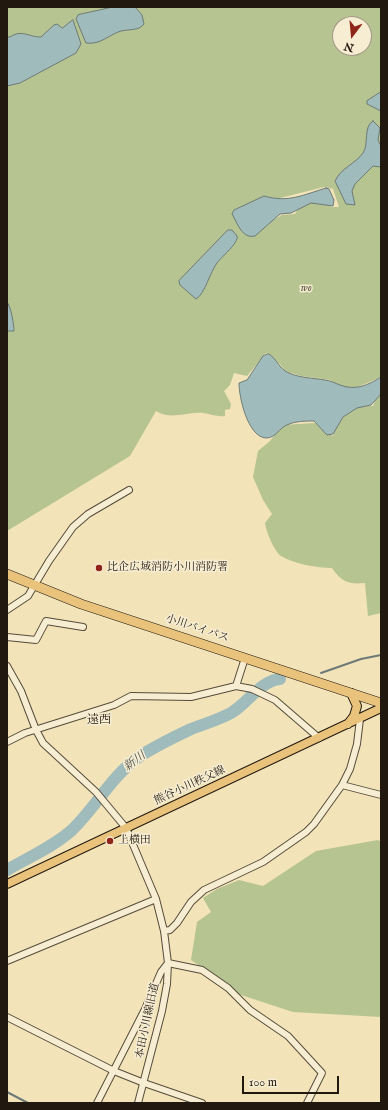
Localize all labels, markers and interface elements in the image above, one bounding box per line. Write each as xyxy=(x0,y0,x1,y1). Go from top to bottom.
north arrow xyxy=(332,16,372,56)
text: N xyxy=(342,39,355,55)
park label: wo xyxy=(300,282,312,296)
place label: 比企広域消防小川消防署 xyxy=(107,561,228,575)
marker: 比企広域消防小川消防署 xyxy=(94,563,104,573)
street label: 小川バイパス xyxy=(164,613,230,645)
district label: 遠西 xyxy=(87,714,111,728)
water label: 新川 xyxy=(121,749,149,775)
street label: 熊谷小川秩父線 xyxy=(152,764,228,808)
place label: 上横田 xyxy=(118,834,151,848)
marker: 上横田 xyxy=(105,836,115,846)
street label: 本田小川線旧道 xyxy=(134,982,162,1060)
scale bar xyxy=(244,1068,341,1094)
text: 100 m xyxy=(249,1075,277,1090)

